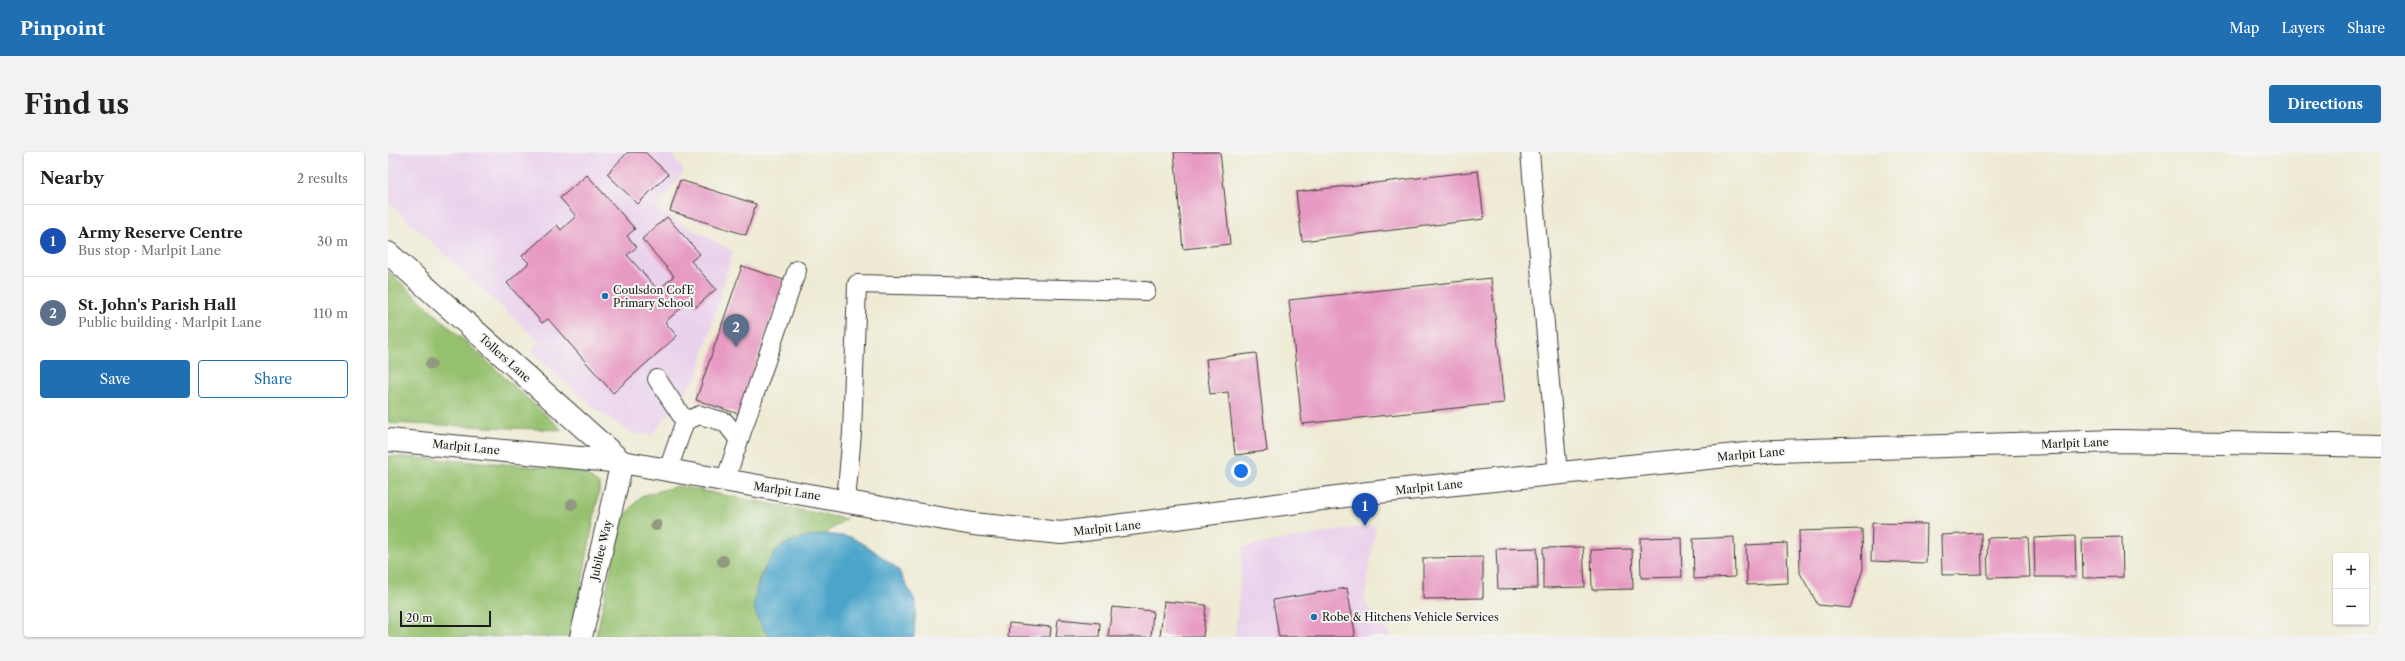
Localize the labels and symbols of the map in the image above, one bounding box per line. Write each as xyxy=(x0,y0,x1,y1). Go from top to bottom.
place label: Coulsdon CofE Primary School xyxy=(613,283,694,310)
marker: Coulsdon CofE Primary School xyxy=(600,291,610,301)
pin: 2 xyxy=(723,314,749,347)
street label: Tollers Lane xyxy=(476,331,534,385)
street label: Marlpit Lane xyxy=(2041,435,2109,451)
street label: Marlpit Lane xyxy=(432,436,500,458)
street label: Marlpit Lane xyxy=(1717,444,1785,464)
your location xyxy=(1231,461,1251,481)
street label: Marlpit Lane xyxy=(1395,476,1463,498)
street label: Marlpit Lane xyxy=(752,479,822,503)
pin: 1 xyxy=(1352,493,1378,526)
street label: Marlpit Lane xyxy=(1073,517,1141,539)
street label: Jubilee Way xyxy=(587,518,615,583)
scale bar xyxy=(400,609,491,628)
place label: Robe & Hitchens Vehicle Services xyxy=(1322,610,1499,624)
marker: Robe & Hitchens Vehicle Services xyxy=(1309,612,1319,622)

